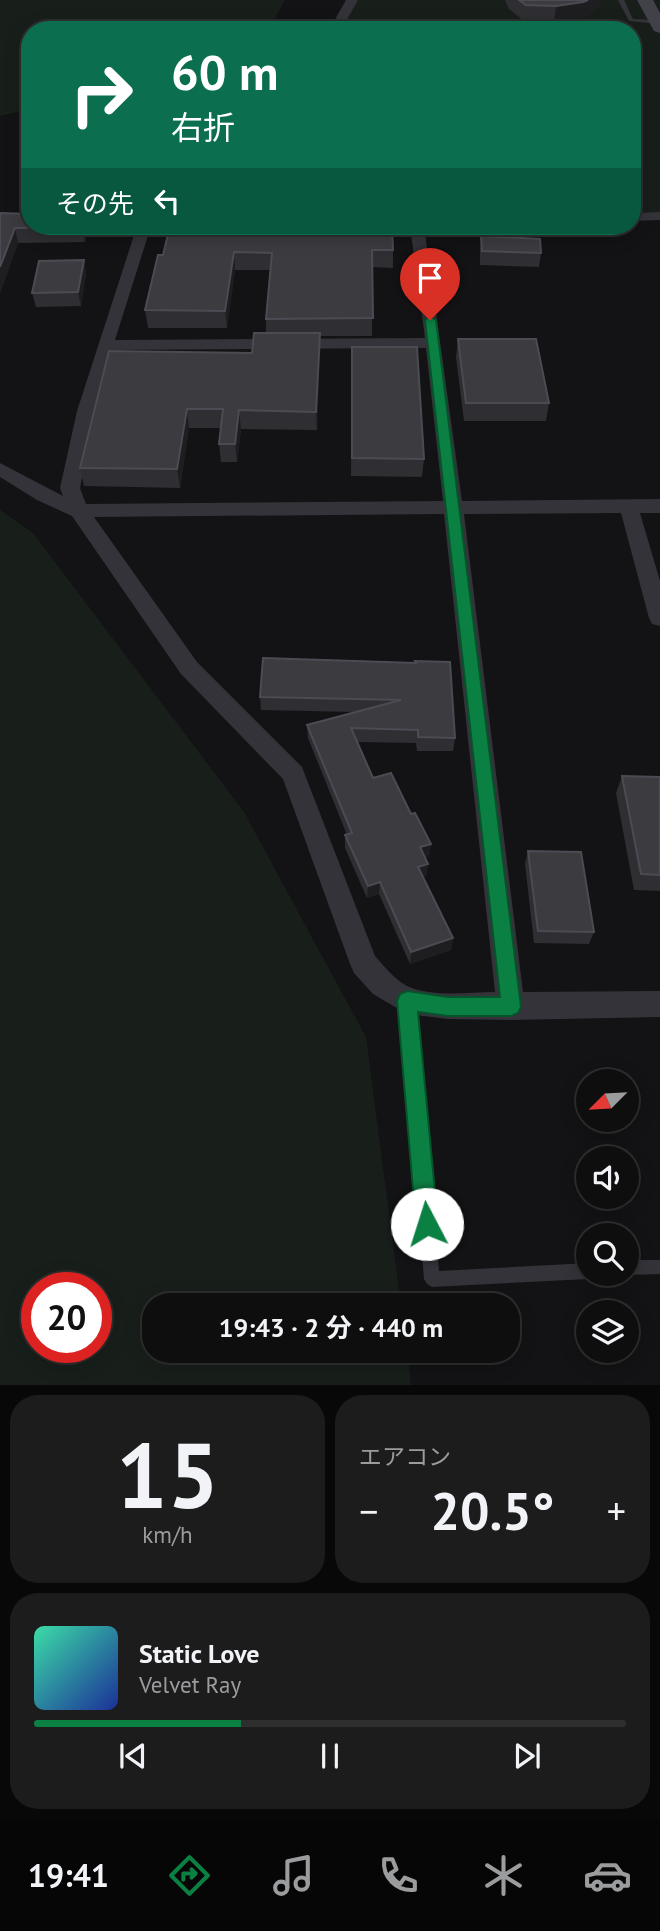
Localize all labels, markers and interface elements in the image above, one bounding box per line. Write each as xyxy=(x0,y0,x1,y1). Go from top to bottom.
text: 60 m xyxy=(171,40,278,104)
icon: right xyxy=(56,49,147,140)
text: 右折 xyxy=(171,106,235,148)
icon: left xyxy=(148,182,186,220)
text: その先 xyxy=(56,187,134,220)
pin xyxy=(400,248,460,320)
icon: arrive xyxy=(411,259,449,297)
north arrow xyxy=(576,1069,639,1132)
map controls xyxy=(576,1069,639,1363)
button: sound xyxy=(576,1146,639,1209)
position arrow xyxy=(390,1187,464,1261)
button: search xyxy=(576,1223,639,1286)
speed limit sign: 20 xyxy=(21,1272,112,1363)
button: layers xyxy=(576,1300,639,1363)
text: 19:43 · 2 分 · 440 m xyxy=(219,1311,443,1344)
text: 15 xyxy=(116,1415,219,1533)
text: エアコン xyxy=(359,1442,451,1471)
text: 20.5° xyxy=(431,1477,554,1544)
text: − xyxy=(359,1486,378,1535)
text: + xyxy=(607,1486,626,1535)
text: km/h xyxy=(142,1520,193,1549)
text: Static Love xyxy=(139,1637,260,1670)
text: Velvet Ray xyxy=(139,1670,241,1699)
icon: previous xyxy=(114,1737,152,1775)
icon: pause xyxy=(311,1737,349,1775)
icon: next xyxy=(508,1737,546,1775)
icon: directions xyxy=(165,1851,214,1900)
icon: music xyxy=(269,1851,318,1900)
icon: phone xyxy=(374,1851,423,1900)
icon: climate xyxy=(479,1851,528,1900)
icon: car xyxy=(583,1851,632,1900)
text: 19:41 xyxy=(28,1854,109,1896)

